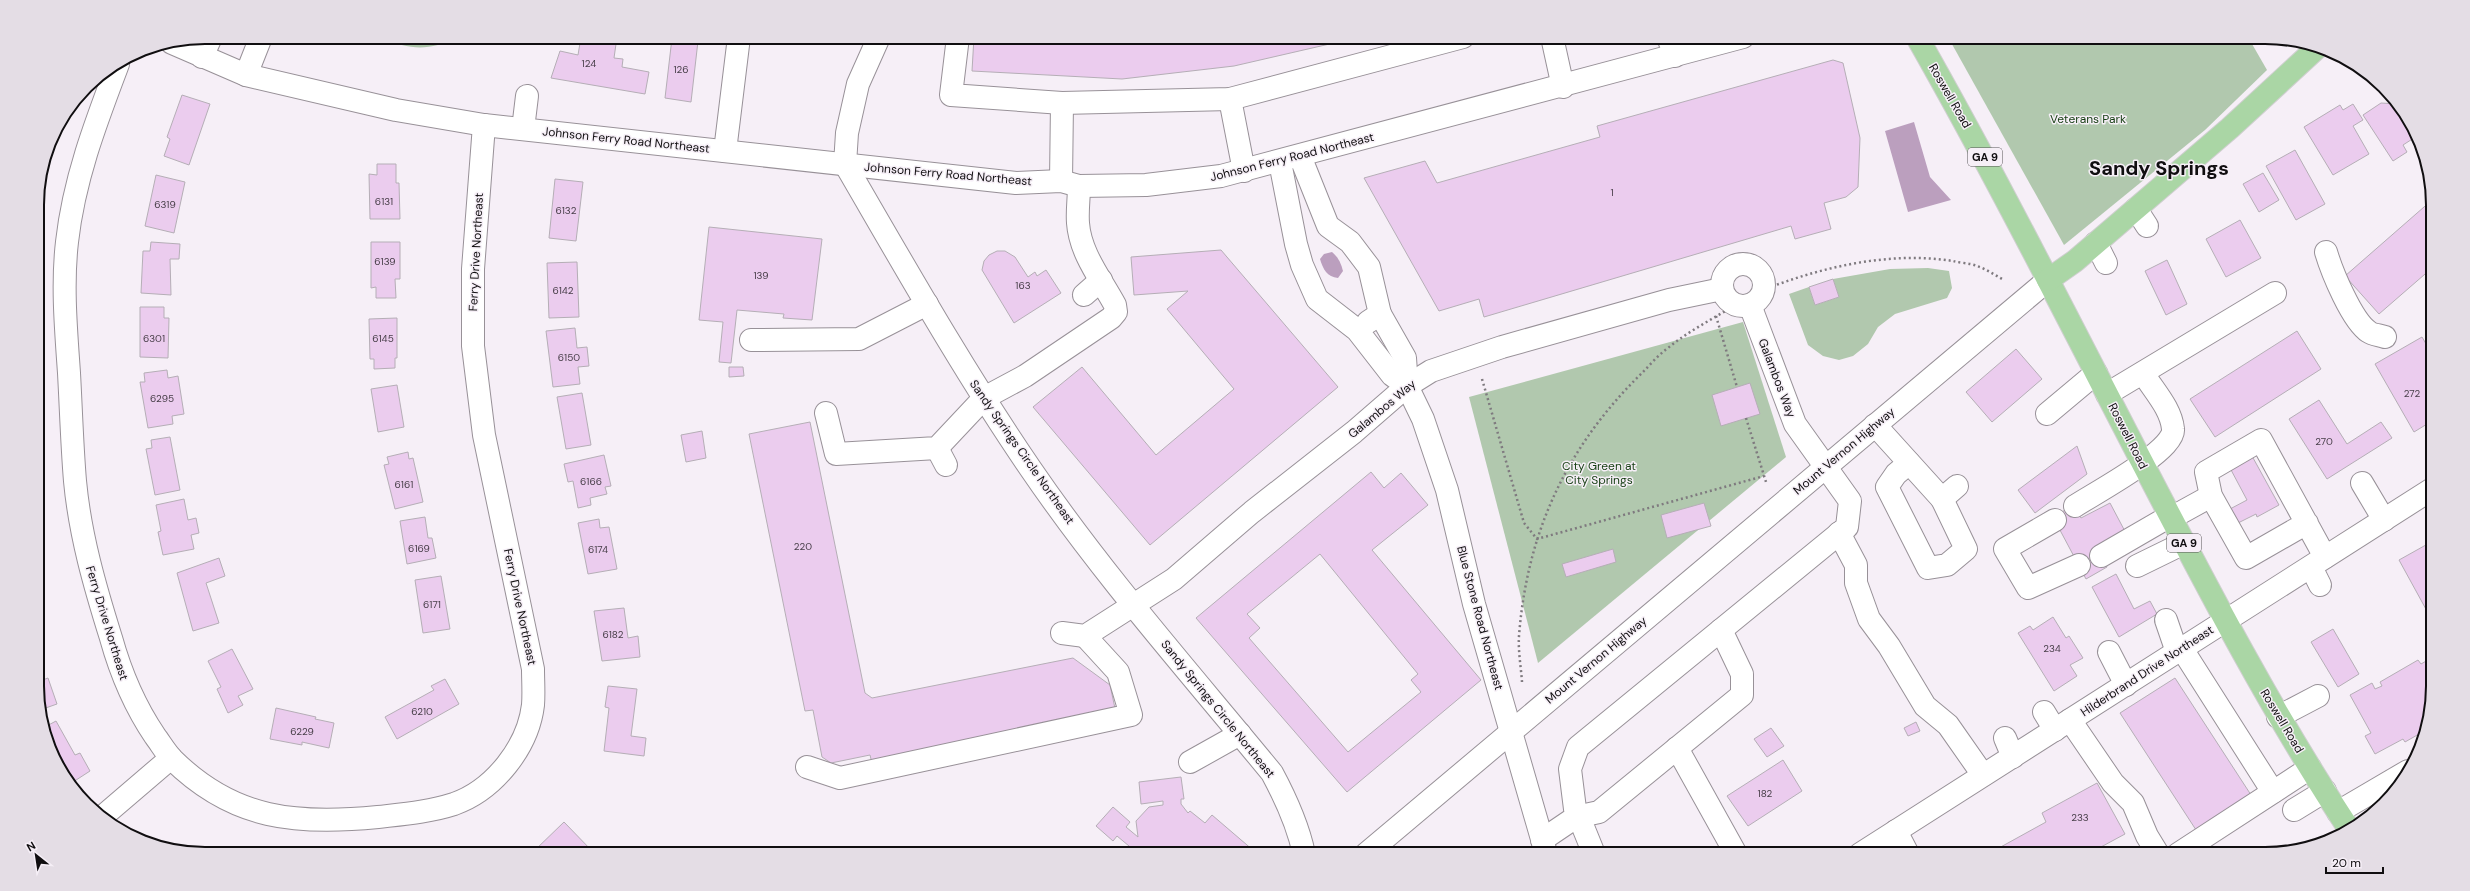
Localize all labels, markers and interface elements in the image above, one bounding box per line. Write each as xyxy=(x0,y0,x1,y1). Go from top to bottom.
house number: 124 xyxy=(582,57,596,70)
street label: Roswell Road xyxy=(1925,61,1975,131)
house number: 126 xyxy=(673,63,689,76)
park label: Veterans Park xyxy=(2050,111,2126,127)
street label: Johnson Ferry Road Northeast xyxy=(541,123,711,157)
street label: Johnson Ferry Road Northeast xyxy=(1208,129,1376,185)
road number: GA 9 xyxy=(1968,148,2002,166)
district label: Sandy Springs xyxy=(2089,155,2229,181)
street label: Johnson Ferry Road Northeast xyxy=(863,159,1033,189)
house number: 1 xyxy=(1610,186,1614,199)
street label: Ferry Drive Northeast xyxy=(465,192,487,312)
house number: 6131 xyxy=(375,195,393,208)
house number: 6319 xyxy=(154,198,176,211)
house number: 6132 xyxy=(555,204,577,217)
house number: 6139 xyxy=(374,255,396,268)
house number: 139 xyxy=(753,269,769,282)
house number: 163 xyxy=(1015,279,1031,292)
house number: 6142 xyxy=(552,284,574,297)
house number: 6301 xyxy=(143,332,165,345)
house number: 6145 xyxy=(372,332,394,345)
street label: Galambos Way xyxy=(1755,336,1800,420)
house number: 6150 xyxy=(558,351,580,364)
street label: Galambos Way xyxy=(1345,376,1419,442)
street label: Sandy Springs Circle Northeast xyxy=(966,377,1078,528)
house number: 272 xyxy=(2404,387,2420,400)
house number: 6295 xyxy=(150,392,174,405)
street label: Roswell Road xyxy=(2105,400,2151,472)
street label: Mount Vernon Highway xyxy=(1790,404,1898,498)
house number: 270 xyxy=(2315,435,2333,448)
park label: City Green at City Springs xyxy=(1562,458,1636,488)
house number: 6166 xyxy=(580,475,602,488)
house number: 6161 xyxy=(395,478,413,491)
road number: GA 9 xyxy=(2167,534,2201,552)
house number: 220 xyxy=(794,540,812,553)
house number: 6169 xyxy=(408,542,430,555)
house number: 6174 xyxy=(588,543,608,556)
street label: Blue Stone Road Northeast xyxy=(1453,544,1507,692)
street label: Ferry Drive Northeast xyxy=(500,547,540,667)
street label: Ferry Drive Northeast xyxy=(82,564,132,682)
house number: 6171 xyxy=(423,598,441,611)
street label: Mount Vernon Highway xyxy=(1542,613,1650,707)
street label: Hilderbrand Drive Northeast xyxy=(2077,622,2217,720)
house number: 6182 xyxy=(602,628,624,641)
street label: Sandy Springs Circle Northeast xyxy=(1157,637,1279,781)
house number: 234 xyxy=(2043,642,2061,655)
street label: Roswell Road xyxy=(2257,686,2307,756)
house number: 6210 xyxy=(411,705,433,718)
house number: 6229 xyxy=(290,725,314,738)
house number: 182 xyxy=(1758,787,1773,800)
house number: 233 xyxy=(2071,811,2089,824)
north arrow xyxy=(16,835,56,875)
text: N xyxy=(24,838,38,854)
scale bar xyxy=(2326,849,2383,875)
text: 20 m xyxy=(2332,855,2361,871)

